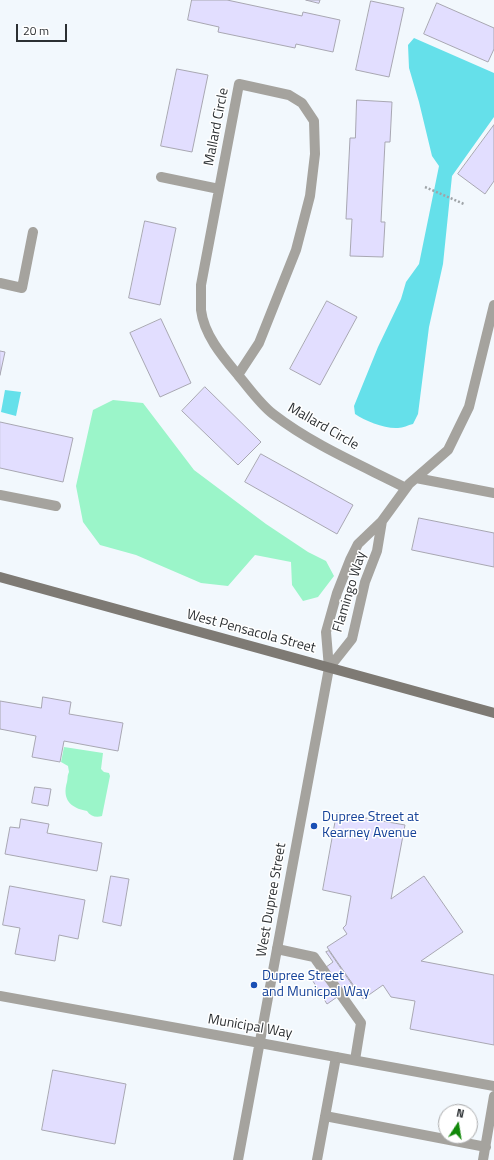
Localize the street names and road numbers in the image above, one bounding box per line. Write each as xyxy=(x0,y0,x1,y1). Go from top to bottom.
street label: Mallard Circle xyxy=(201,87,233,167)
street label: Mallard Circle xyxy=(285,400,361,454)
street label: Flamingo Way xyxy=(330,550,370,634)
street label: West Pensacola Street xyxy=(185,607,317,657)
street label: West Dupree Street xyxy=(254,842,290,958)
street label: Municipal Way xyxy=(206,1011,294,1043)

